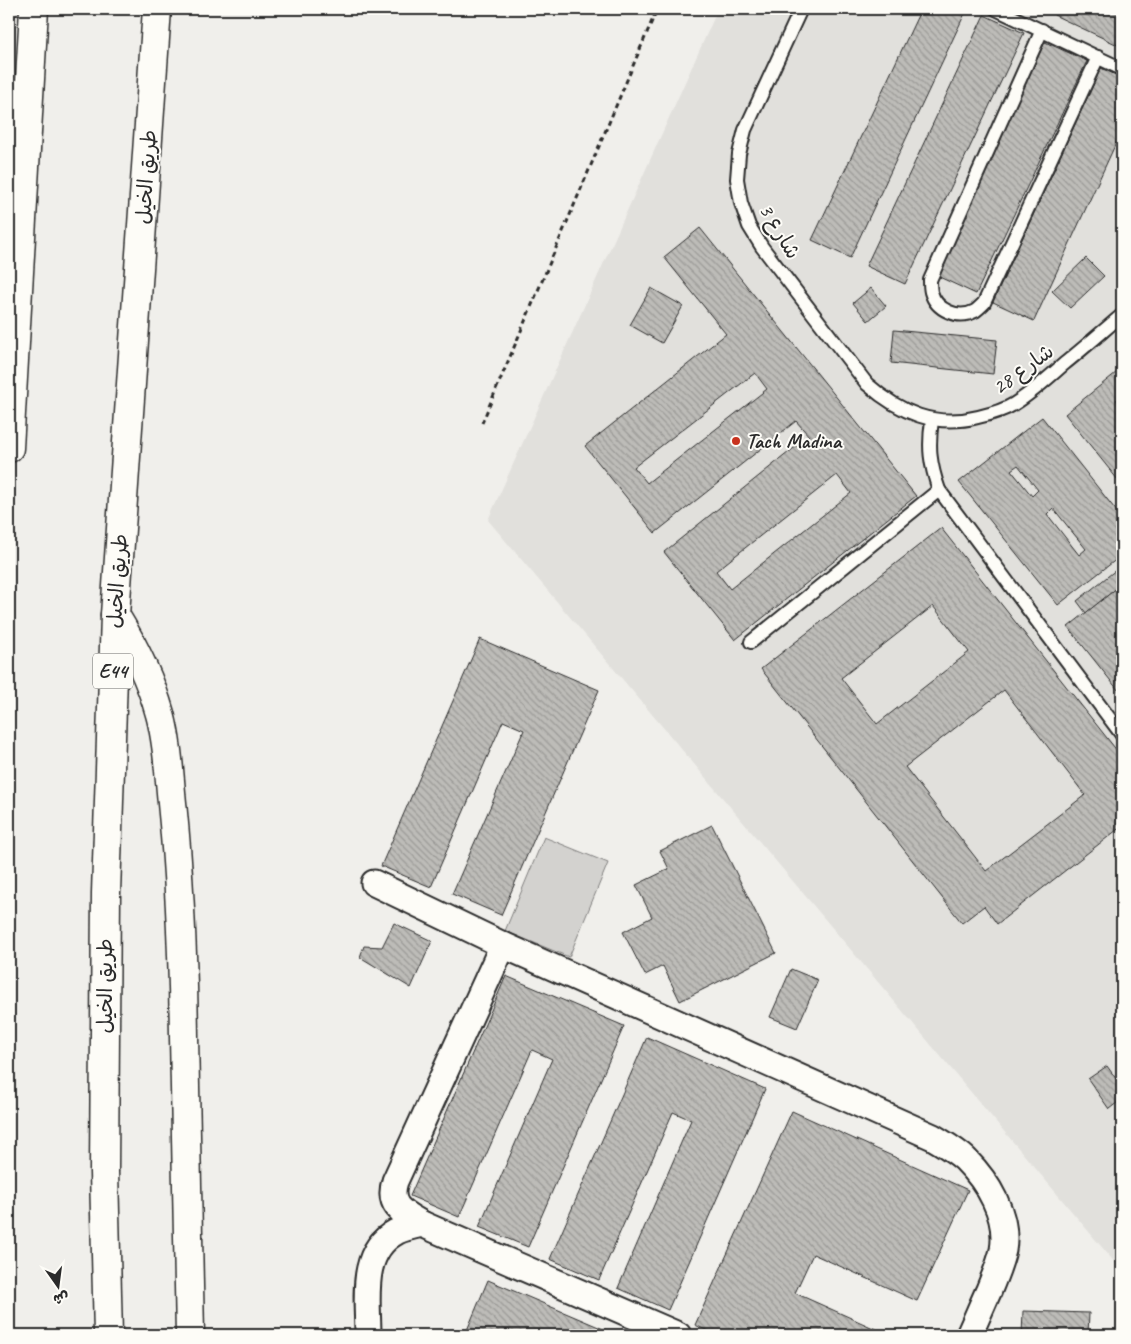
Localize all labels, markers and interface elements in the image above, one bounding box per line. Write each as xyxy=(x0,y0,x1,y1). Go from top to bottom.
street label: طريق الخيل xyxy=(130,129,162,225)
street label: شارع 3 xyxy=(752,199,807,264)
street label: شارع 28 xyxy=(987,338,1060,402)
place label: Tach Madina xyxy=(746,428,843,454)
marker: Tach Madina xyxy=(730,435,742,447)
street label: طريق الخيل xyxy=(101,533,133,629)
road number: E44 xyxy=(93,654,133,688)
street label: طريق الخيل xyxy=(92,938,118,1034)
north arrow xyxy=(32,1262,82,1312)
text: ش xyxy=(51,1288,71,1308)

